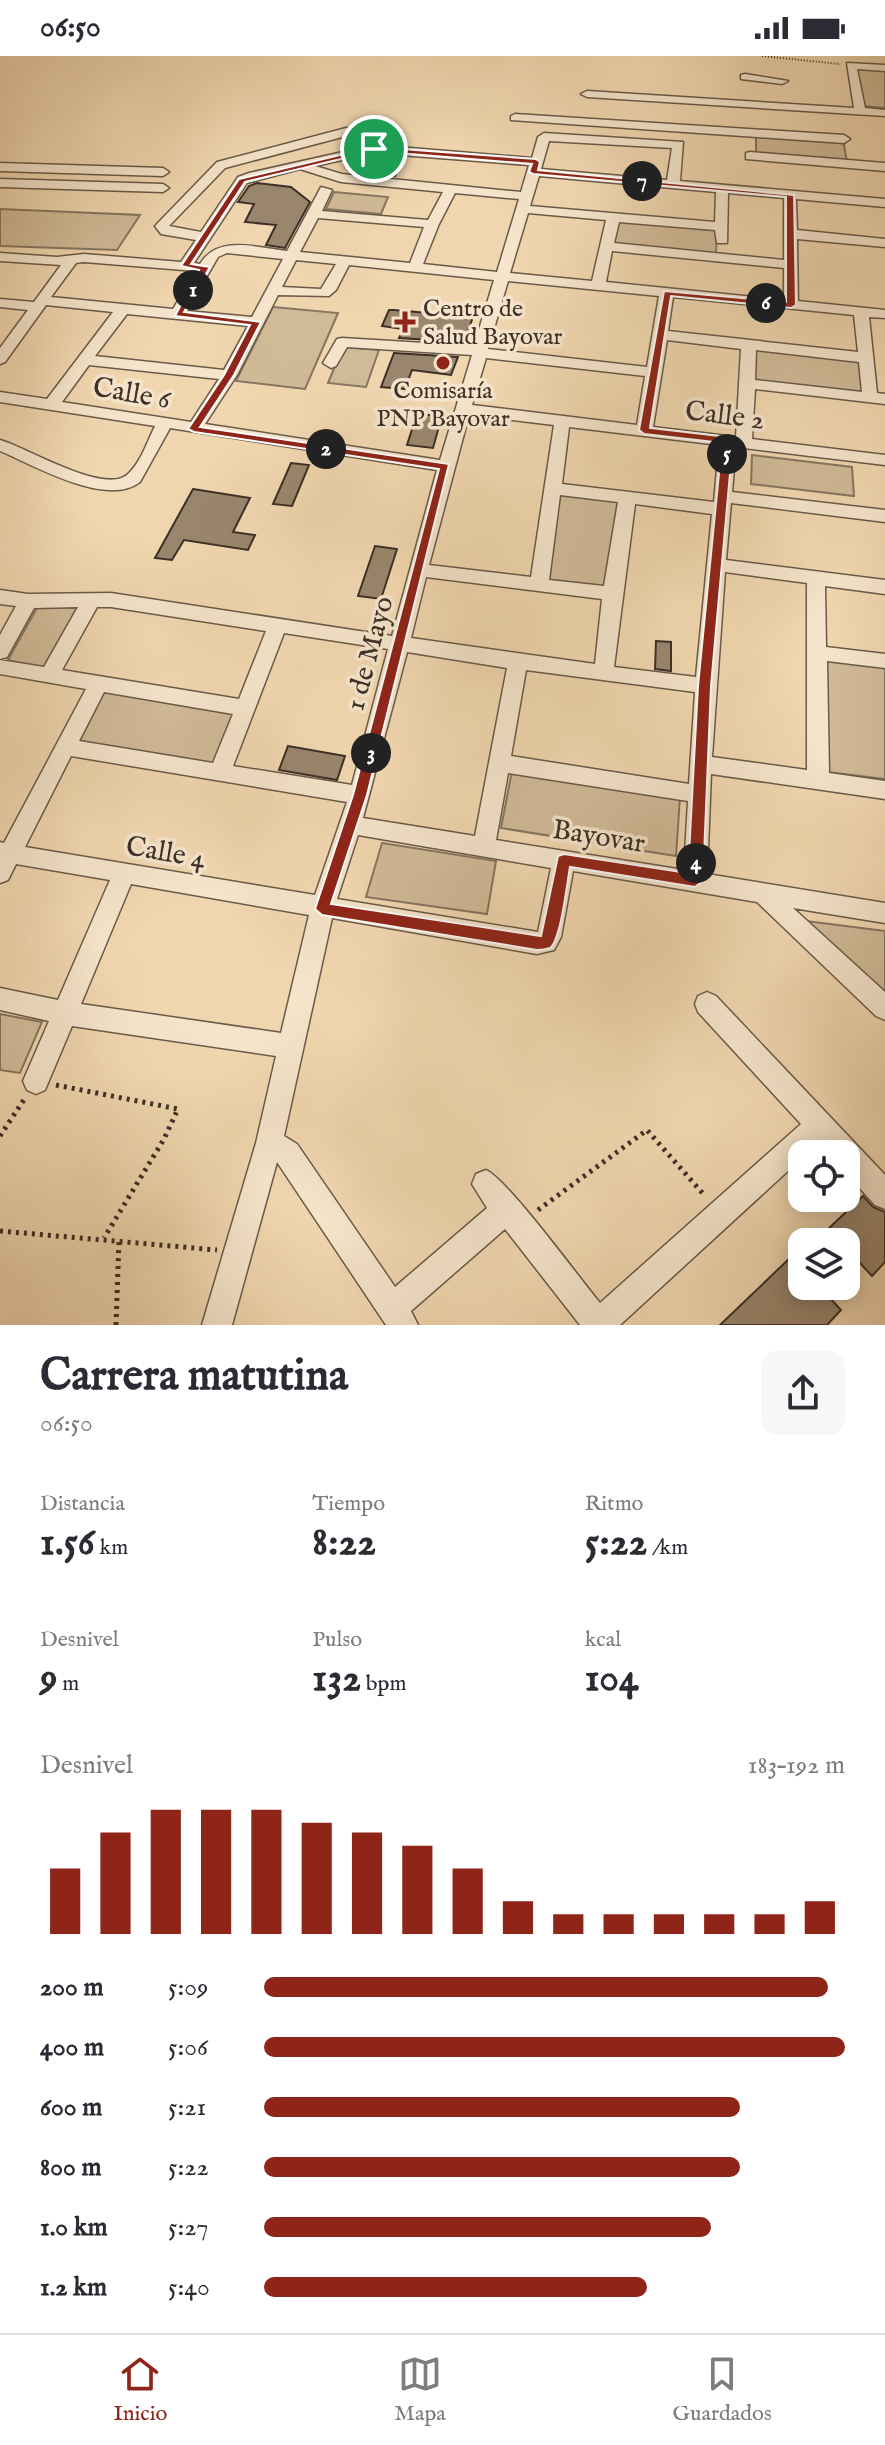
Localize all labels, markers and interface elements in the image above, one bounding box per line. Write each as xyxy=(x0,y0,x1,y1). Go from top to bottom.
text: 06:50 xyxy=(40,9,101,47)
pin xyxy=(340,115,408,183)
icon: arrive xyxy=(352,127,396,171)
pin: 7 xyxy=(622,161,662,201)
text: 7 xyxy=(637,167,647,195)
pin: 1 xyxy=(173,270,213,310)
text: 1 xyxy=(189,276,197,304)
pin: 6 xyxy=(746,283,786,323)
text: 6 xyxy=(761,289,771,317)
place label: Centro de Salud Bayovar xyxy=(423,294,563,353)
marker: Centro de Salud Bayovar xyxy=(394,311,416,333)
marker: Comisaría PNP Bayovar xyxy=(434,354,452,372)
street label: Calle 6 xyxy=(90,370,174,419)
place label: Comisaría PNP Bayovar xyxy=(376,376,510,435)
street label: Calle 2 xyxy=(683,394,766,439)
pin: 2 xyxy=(306,429,346,469)
pin: 5 xyxy=(707,434,747,474)
text: 2 xyxy=(321,435,331,463)
text: 5 xyxy=(723,440,731,468)
street label: 1 de Mayo xyxy=(338,593,402,715)
pin: 3 xyxy=(351,733,391,773)
text: 3 xyxy=(367,739,375,767)
street label: Bayovar xyxy=(550,813,647,862)
street label: Calle 4 xyxy=(123,829,208,878)
pin: 4 xyxy=(676,843,716,883)
text: 4 xyxy=(691,849,701,877)
map controls xyxy=(788,1140,860,1300)
button: locate xyxy=(788,1140,860,1212)
button: layers xyxy=(788,1228,860,1300)
text: Carrera matutina xyxy=(40,1349,348,1405)
button: share xyxy=(761,1351,845,1435)
text: 06:50 xyxy=(40,1407,93,1440)
text: Distancia xyxy=(40,1490,125,1518)
text: Tiempo xyxy=(312,1490,385,1518)
text: Ritmo xyxy=(585,1490,643,1518)
text: 1.56 xyxy=(40,1518,95,1569)
text: 8:22 xyxy=(312,1518,376,1569)
text: 5:22 xyxy=(585,1518,647,1569)
text: km xyxy=(95,1534,128,1562)
text: /km xyxy=(647,1534,688,1562)
text: Desnivel xyxy=(40,1626,119,1654)
text: Pulso xyxy=(312,1626,362,1654)
text: kcal xyxy=(585,1626,621,1654)
text: 9 xyxy=(40,1654,57,1705)
text: 132 xyxy=(312,1654,361,1705)
text: 104 xyxy=(585,1654,639,1705)
text: m xyxy=(57,1670,79,1698)
text: bpm xyxy=(361,1670,406,1698)
text: Desnivel xyxy=(40,1749,133,1782)
text: 183–192 m xyxy=(748,1749,845,1782)
text: 200 m xyxy=(40,1971,104,2004)
text: 5:09 xyxy=(168,1971,208,2004)
text: 400 m xyxy=(40,2031,104,2064)
text: 5:06 xyxy=(168,2031,208,2064)
text: 600 m xyxy=(40,2091,102,2124)
text: 5:21 xyxy=(168,2091,206,2124)
text: 800 m xyxy=(40,2151,102,2184)
text: 5:22 xyxy=(168,2151,209,2184)
text: 1.0 km xyxy=(40,2211,108,2244)
text: 5:27 xyxy=(168,2211,208,2244)
text: 1.2 km xyxy=(40,2271,107,2304)
text: 5:40 xyxy=(168,2271,210,2304)
tab: Inicio xyxy=(113,2352,167,2428)
tab: Mapa xyxy=(394,2352,446,2428)
tab: Guardados xyxy=(673,2352,772,2428)

